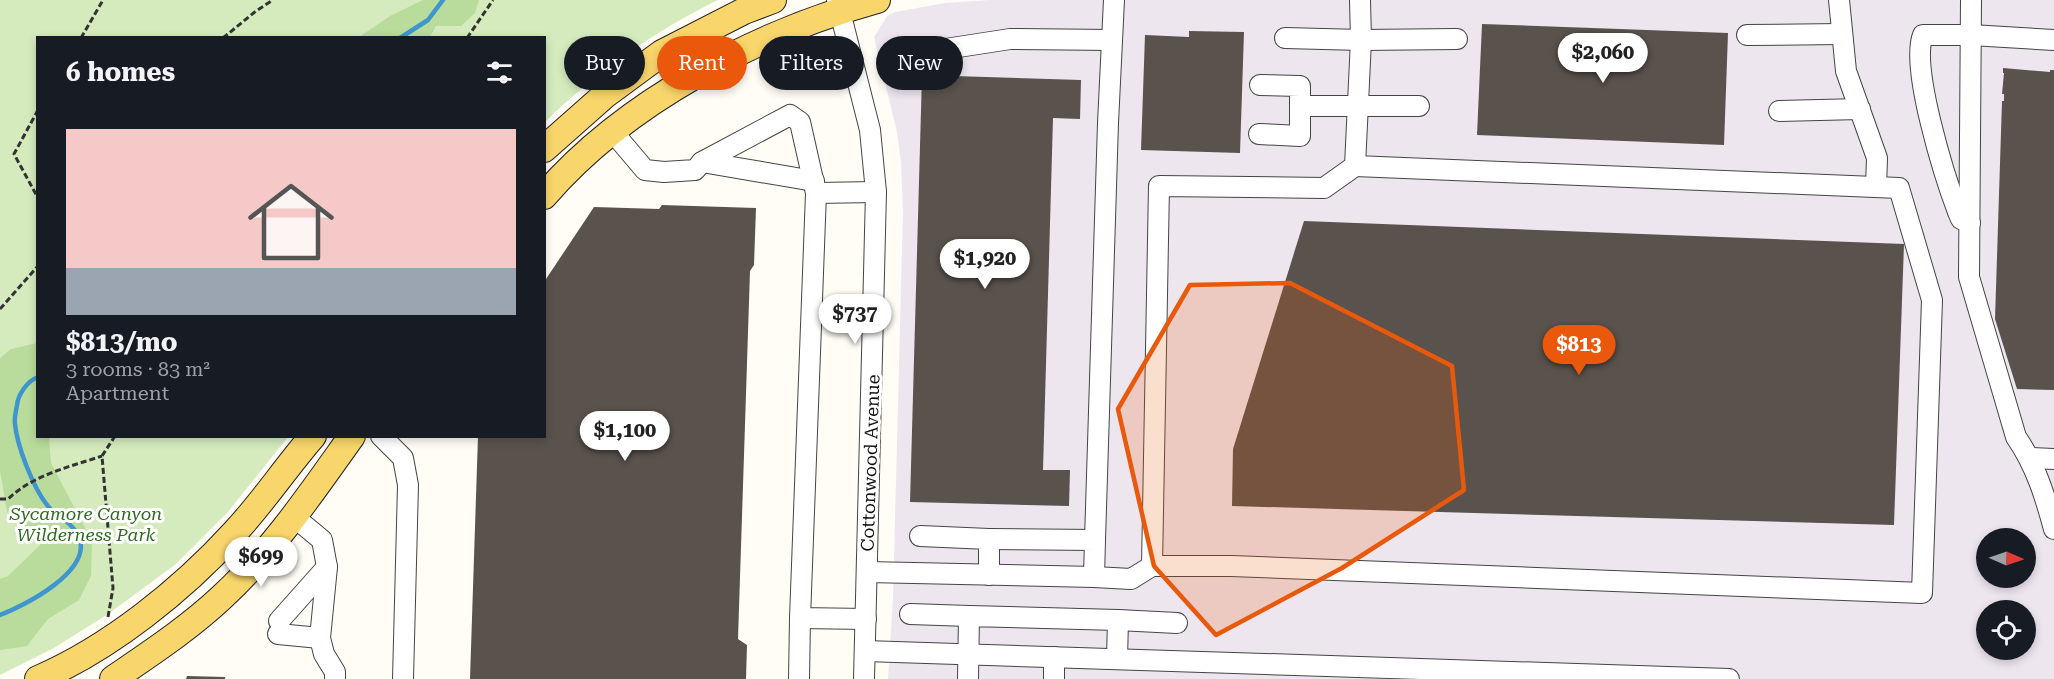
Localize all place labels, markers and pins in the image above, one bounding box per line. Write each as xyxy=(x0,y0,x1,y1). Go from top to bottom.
pin: $2,060 xyxy=(1554,33,1652,84)
pin: $1,920 xyxy=(936,239,1034,290)
pin: $737 xyxy=(819,294,891,345)
pin: $813 xyxy=(1543,325,1615,376)
pin: $1,100 xyxy=(576,411,674,462)
pin: $699 xyxy=(225,537,297,588)

